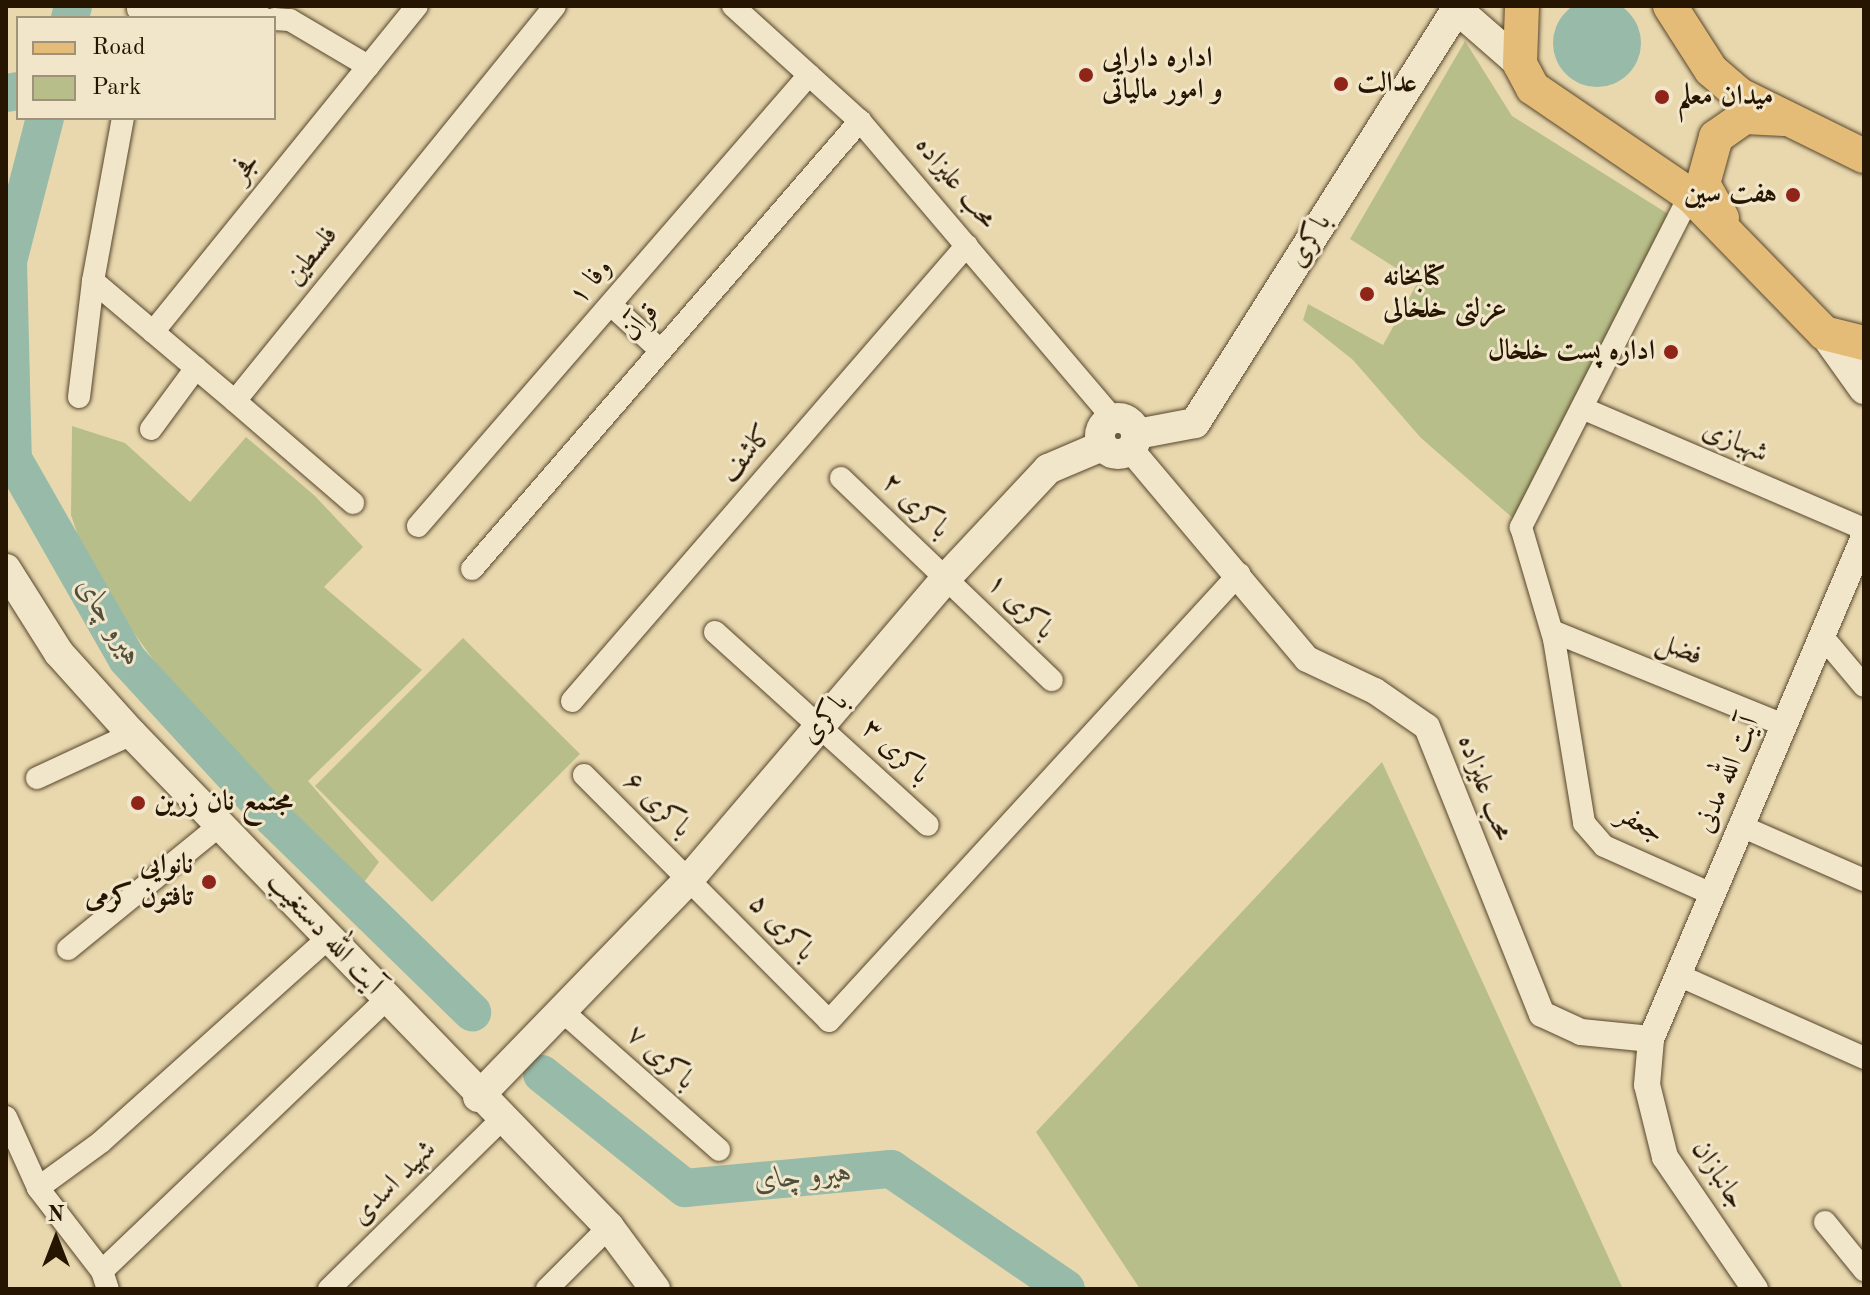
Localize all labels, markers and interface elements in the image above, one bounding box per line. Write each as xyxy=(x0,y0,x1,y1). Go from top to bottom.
legend xyxy=(16,16,276,120)
text: Road xyxy=(92,36,145,60)
place label: اداره دارایی و امور مالیاتی xyxy=(1102,42,1223,108)
marker: اداره دارایی و امور مالیاتی xyxy=(1077,66,1095,84)
place label: عدالت xyxy=(1357,67,1417,101)
marker: عدالت xyxy=(1332,75,1350,93)
text: Park xyxy=(92,76,141,100)
place label: میدان معلم xyxy=(1678,80,1774,114)
marker: میدان معلم xyxy=(1653,88,1671,106)
street label: محب علیزاده xyxy=(907,130,1003,236)
street label: فجر xyxy=(224,147,268,189)
place label: هفت سین xyxy=(1684,178,1777,212)
marker: هفت سین xyxy=(1784,186,1802,204)
street label: باکری xyxy=(1281,208,1339,274)
street label: فلسطین xyxy=(278,220,346,292)
street label: وفا ۱ xyxy=(562,252,620,312)
place label: کتابخانه عزلتی خلخالی xyxy=(1383,261,1507,327)
marker: کتابخانه عزلتی خلخالی xyxy=(1358,285,1376,303)
street label: قرآن xyxy=(615,297,667,349)
place label: اداره پست خلخال xyxy=(1488,335,1655,369)
marker: اداره پست خلخال xyxy=(1662,343,1680,361)
street label: شهبازی xyxy=(1697,413,1773,471)
street label: کاشف xyxy=(713,418,781,490)
street label: باکری ۲ xyxy=(874,466,956,546)
street label: باکری ۱ xyxy=(979,567,1061,647)
water label: هیرو چای xyxy=(68,571,150,673)
street label: فضل xyxy=(1651,626,1707,674)
street label: باکری xyxy=(794,687,856,751)
street label: باکری ۳ xyxy=(854,712,936,792)
street label: آیت‌ الله مدنی xyxy=(1689,712,1767,838)
street label: محب علیزاده xyxy=(1449,730,1519,846)
street label: باکری ۶ xyxy=(616,765,698,845)
place label: مجتمع نان زرین xyxy=(154,786,293,820)
marker: مجتمع نان زرین xyxy=(129,794,147,812)
street label: جعفر xyxy=(1610,798,1670,852)
place label: نانوایی تافتون کرمی xyxy=(85,849,193,915)
street label: آیت الله دستغیب xyxy=(259,866,389,1002)
marker: نانوایی تافتون کرمی xyxy=(200,873,218,891)
street label: باکری ۵ xyxy=(741,887,821,969)
street label: باکری ۷ xyxy=(619,1018,701,1098)
street label: شهید اسدی xyxy=(344,1133,444,1233)
street label: جانبازان xyxy=(1683,1134,1753,1216)
water label: هیرو چای xyxy=(752,1155,854,1199)
north arrow xyxy=(16,1199,96,1279)
text: N xyxy=(48,1204,64,1226)

